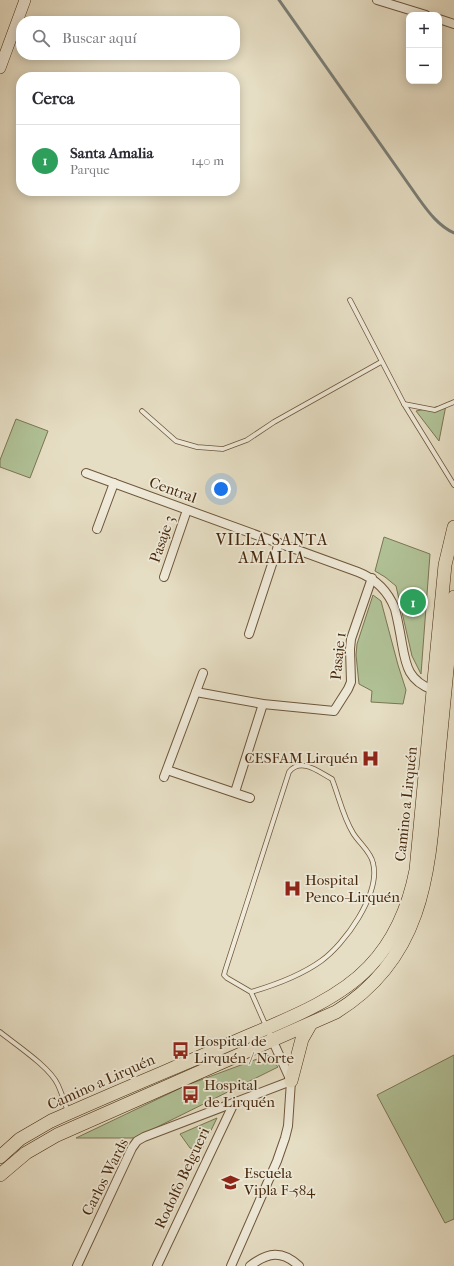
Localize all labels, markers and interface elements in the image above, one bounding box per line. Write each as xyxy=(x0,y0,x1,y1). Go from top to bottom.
map controls xyxy=(406,12,442,84)
button: + xyxy=(406,12,442,48)
search box xyxy=(16,16,240,60)
icon: search xyxy=(30,27,52,49)
text: Buscar aquí xyxy=(62,29,137,47)
button: − xyxy=(406,48,442,84)
text: Cerca xyxy=(32,88,74,108)
text: Santa Amalia xyxy=(70,144,153,162)
text: 1 xyxy=(43,153,47,168)
text: 140 m xyxy=(191,153,224,168)
text: Parque xyxy=(70,162,110,177)
street label: Central xyxy=(147,473,199,507)
your location xyxy=(211,479,231,499)
street label: Pasaje 3 xyxy=(146,513,178,565)
district label: VILLA SANTA AMALIA xyxy=(215,530,328,567)
pin: 1 xyxy=(400,587,426,617)
street label: Pasaje 1 xyxy=(327,631,349,681)
street label: Camino a Lirquén xyxy=(391,745,421,862)
hospital icon: CESFAM Lirquén xyxy=(361,748,381,768)
place label: CESFAM Lirquén xyxy=(244,749,358,767)
place label: Hospital Penco-Lirquén xyxy=(305,871,400,906)
hospital icon: Hospital Penco-Lirquén xyxy=(282,879,302,899)
place label: Hospital de Lirquén / Norte xyxy=(194,1032,295,1067)
bus stop icon: Hospital de Lirquén / Norte xyxy=(171,1040,191,1060)
street label: Camino a Lirquén xyxy=(45,1050,158,1114)
place label: Hospital de Lirquén xyxy=(204,1076,275,1111)
bus stop icon: Hospital de Lirquén xyxy=(181,1084,201,1104)
street label: Rodolfo Belgueri xyxy=(151,1124,214,1232)
street label: Carlos Wards xyxy=(78,1135,132,1219)
place label: Escuela Vipla F-584 xyxy=(243,1164,316,1199)
school or university icon: Escuela Vipla F-584 xyxy=(221,1172,241,1192)

